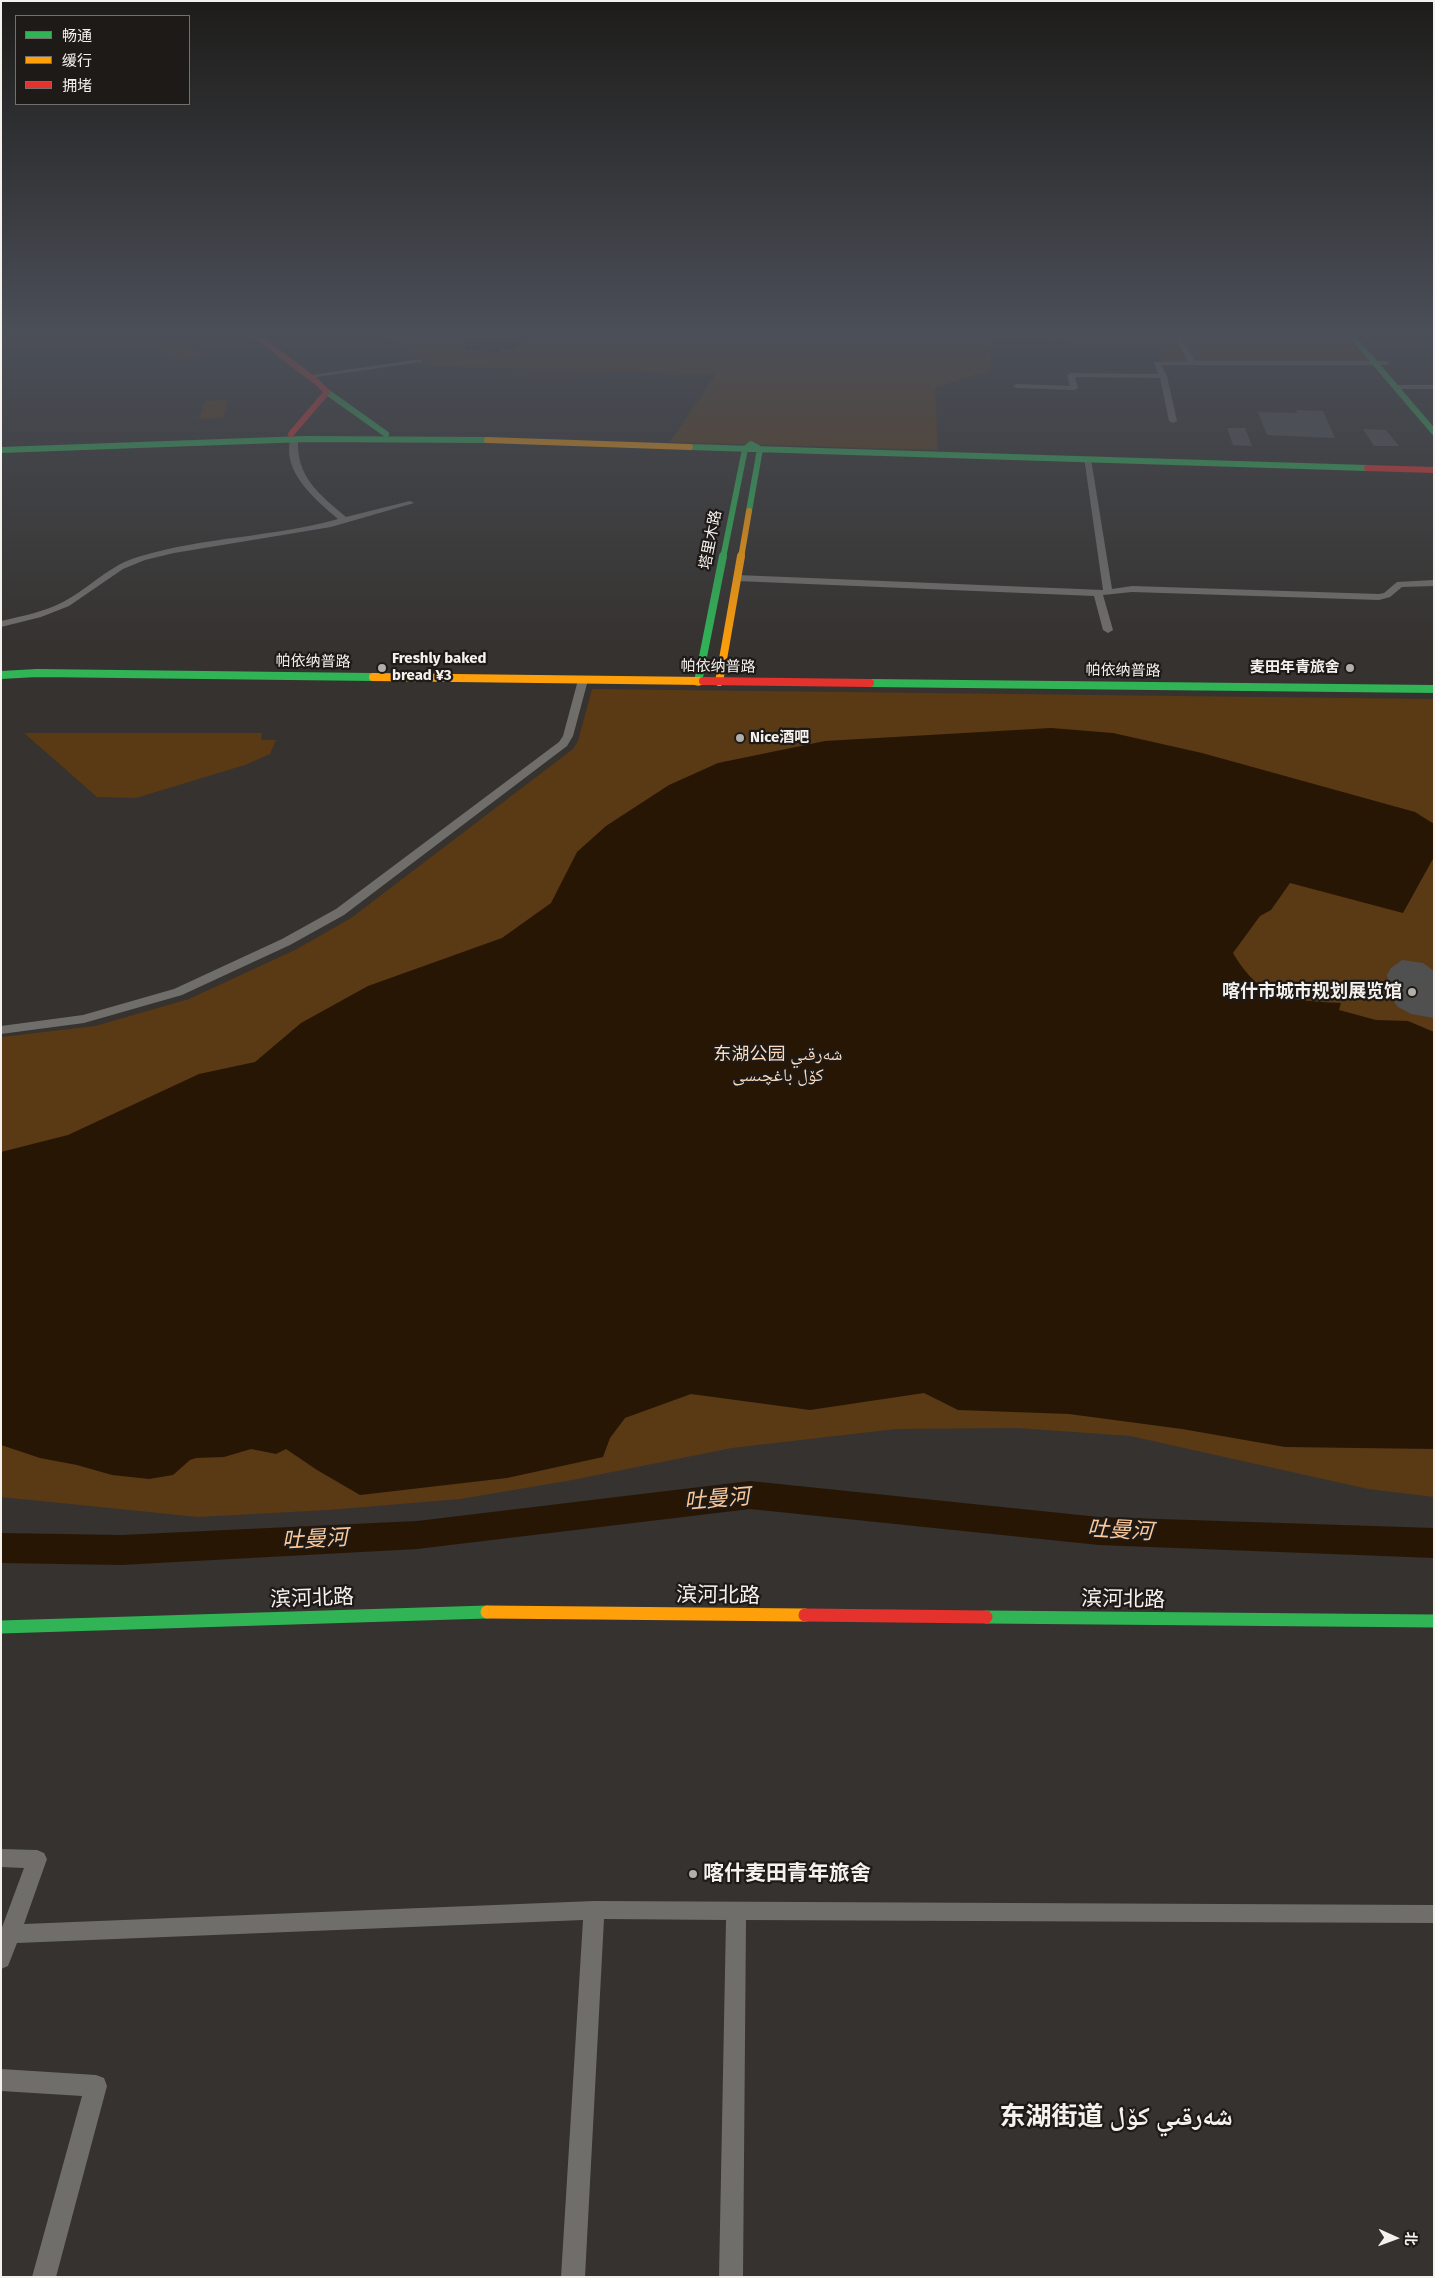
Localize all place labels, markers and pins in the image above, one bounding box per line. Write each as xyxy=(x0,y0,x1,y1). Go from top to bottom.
place label: Freshly baked bread ¥3 xyxy=(392,650,487,685)
place label: 麦田年青旅舍 xyxy=(1250,659,1340,677)
marker: Freshly baked bread ¥3 xyxy=(376,662,388,674)
marker: 麦田年青旅舍 xyxy=(1344,662,1356,674)
place label: Nice酒吧 xyxy=(750,729,809,747)
marker: Nice酒吧 xyxy=(734,732,746,744)
place label: 喀什市城市规划展览馆 xyxy=(1222,981,1402,1003)
marker: 喀什市城市规划展览馆 xyxy=(1406,986,1418,998)
place label: 喀什麦田青年旅舍 xyxy=(703,1861,871,1887)
marker: 喀什麦田青年旅舍 xyxy=(687,1868,699,1880)

